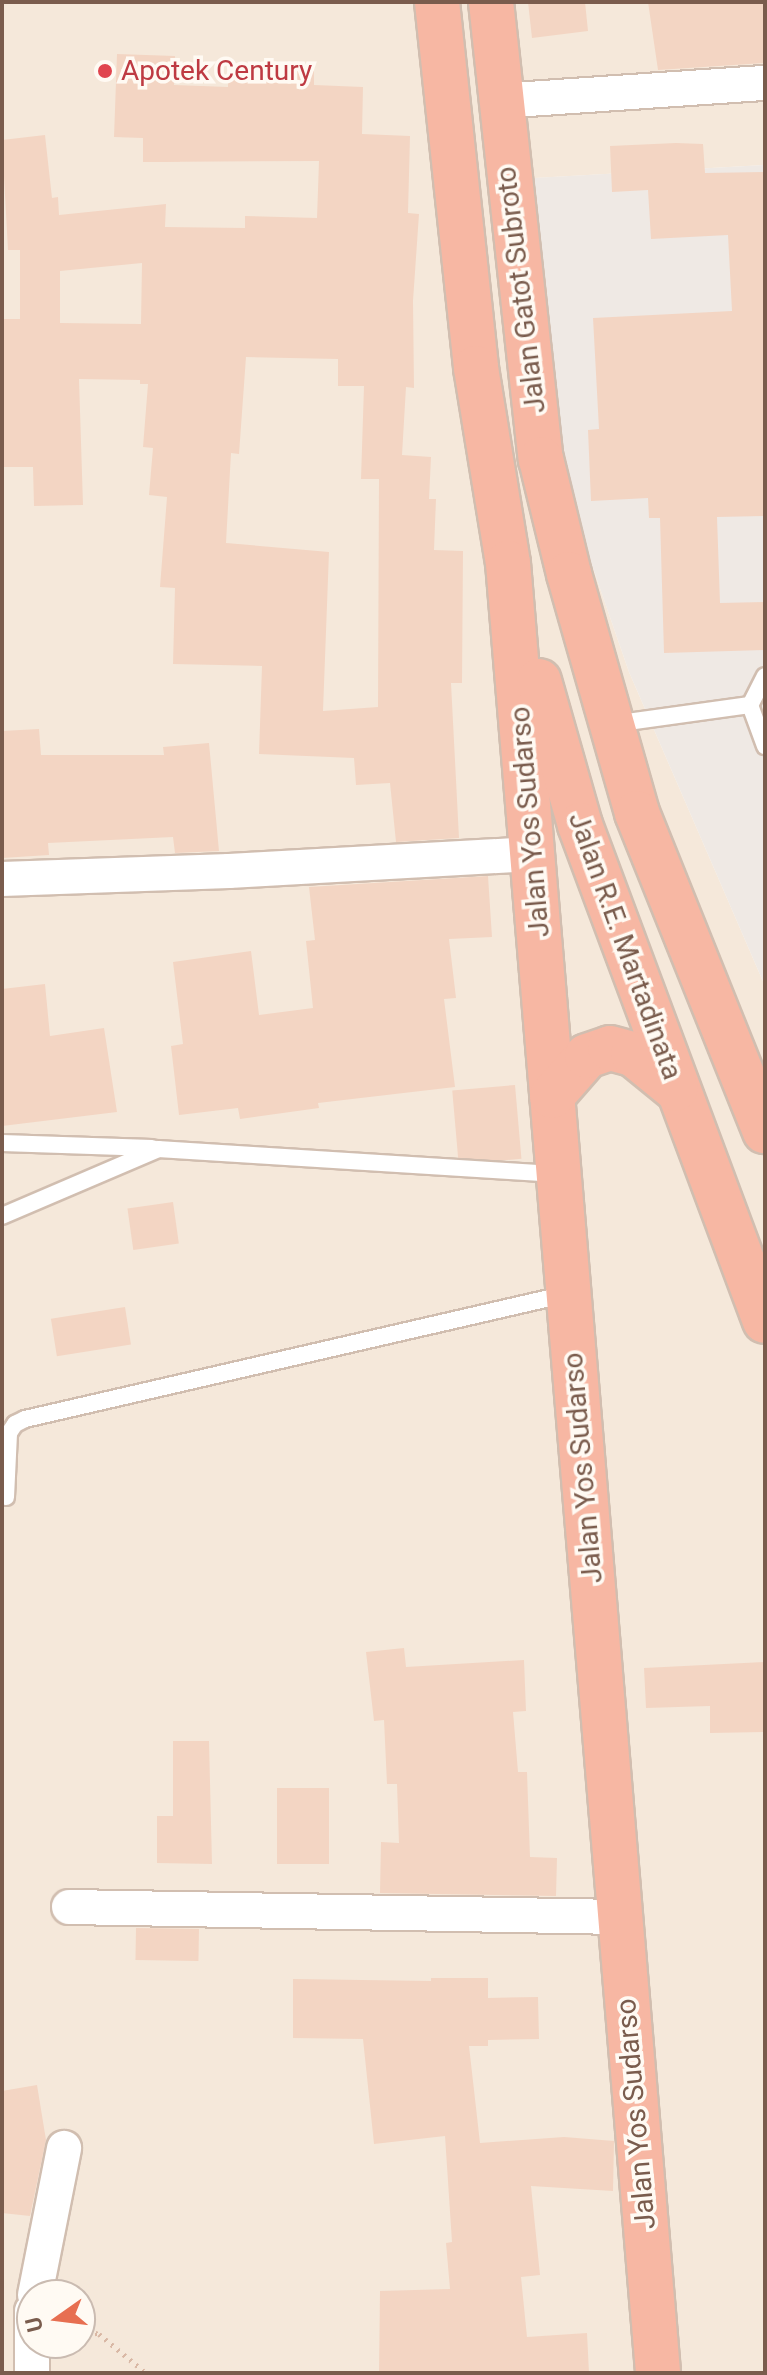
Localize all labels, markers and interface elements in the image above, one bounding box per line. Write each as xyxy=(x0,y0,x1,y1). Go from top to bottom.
place label: Apotek Century xyxy=(121,54,312,88)
marker: Apotek Century xyxy=(96,62,114,80)
street label: Jalan Gatot Subroto xyxy=(489,165,553,415)
street label: Jalan Yos Sudarso xyxy=(503,705,557,939)
street label: Jalan R.E. Martadinata xyxy=(561,808,689,1084)
street label: Jalan Yos Sudarso xyxy=(556,1351,610,1585)
street label: Jalan Yos Sudarso xyxy=(609,1997,663,2231)
north arrow xyxy=(16,2279,96,2359)
text: U xyxy=(20,2314,48,2335)

